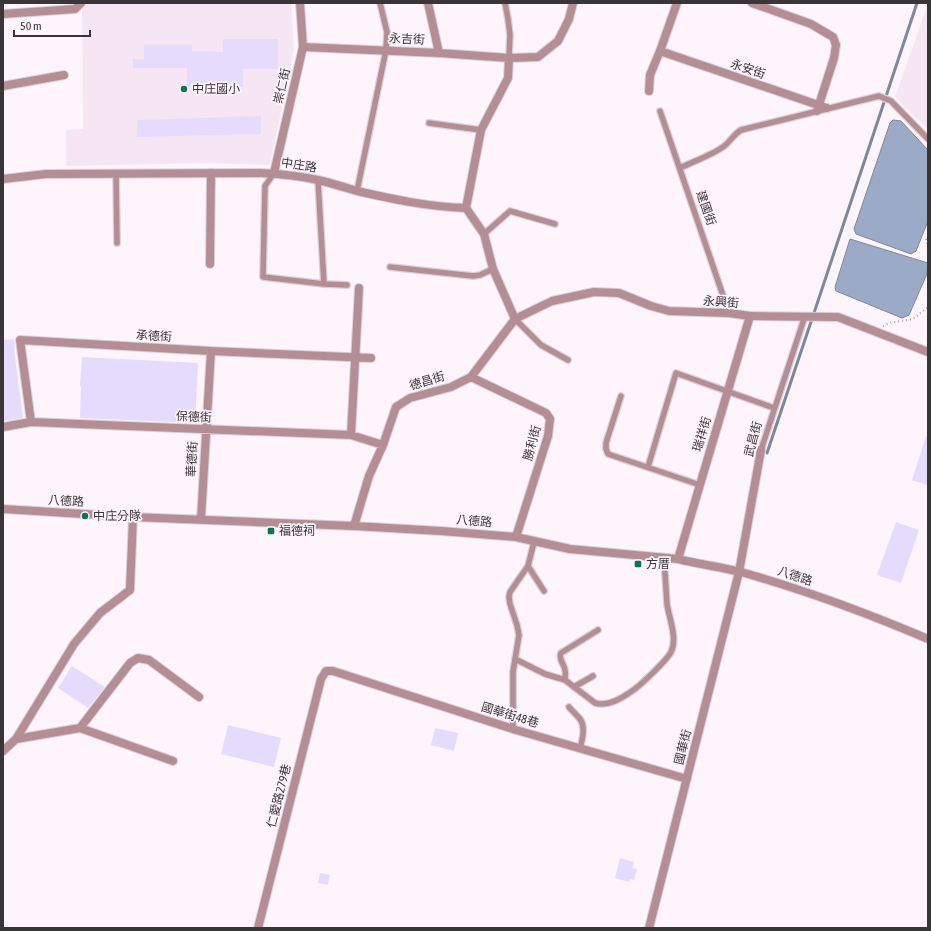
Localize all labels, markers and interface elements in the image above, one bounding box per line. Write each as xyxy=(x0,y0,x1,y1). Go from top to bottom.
scale bar xyxy=(14,12,90,38)
text: 50 m xyxy=(20,19,42,33)
street label: 永吉街 xyxy=(389,31,425,47)
street label: 永安街 xyxy=(729,57,767,81)
street label: 崇仁街 xyxy=(271,67,293,105)
place label: 中庄國小 xyxy=(192,82,240,96)
marker: 中庄國小 xyxy=(179,84,189,94)
street label: 中庄路 xyxy=(280,155,318,175)
street label: 建國街 xyxy=(694,189,718,227)
street label: 永興街 xyxy=(703,294,739,310)
street label: 承德街 xyxy=(136,328,172,344)
street label: 德昌街 xyxy=(408,369,446,393)
street label: 保德街 xyxy=(176,409,212,425)
street label: 瑞祥街 xyxy=(690,415,714,453)
street label: 武昌街 xyxy=(742,420,764,458)
street label: 勝利街 xyxy=(521,424,543,462)
street label: 華德街 xyxy=(184,441,200,477)
street label: 八德路 xyxy=(48,493,84,509)
place label: 中庄分隊 xyxy=(93,509,141,523)
marker: 中庄分隊 xyxy=(80,511,90,521)
street label: 八德路 xyxy=(455,512,493,530)
place label: 福德祠 xyxy=(279,524,315,538)
marker: 福德祠 xyxy=(266,526,276,536)
place label: 方厝 xyxy=(646,557,670,571)
marker: 方厝 xyxy=(633,559,643,569)
street label: 八德路 xyxy=(776,564,814,588)
street label: 國華街48巷 xyxy=(480,700,540,730)
street label: 國華街 xyxy=(672,728,694,766)
street label: 仁愛路279巷 xyxy=(264,763,294,829)

